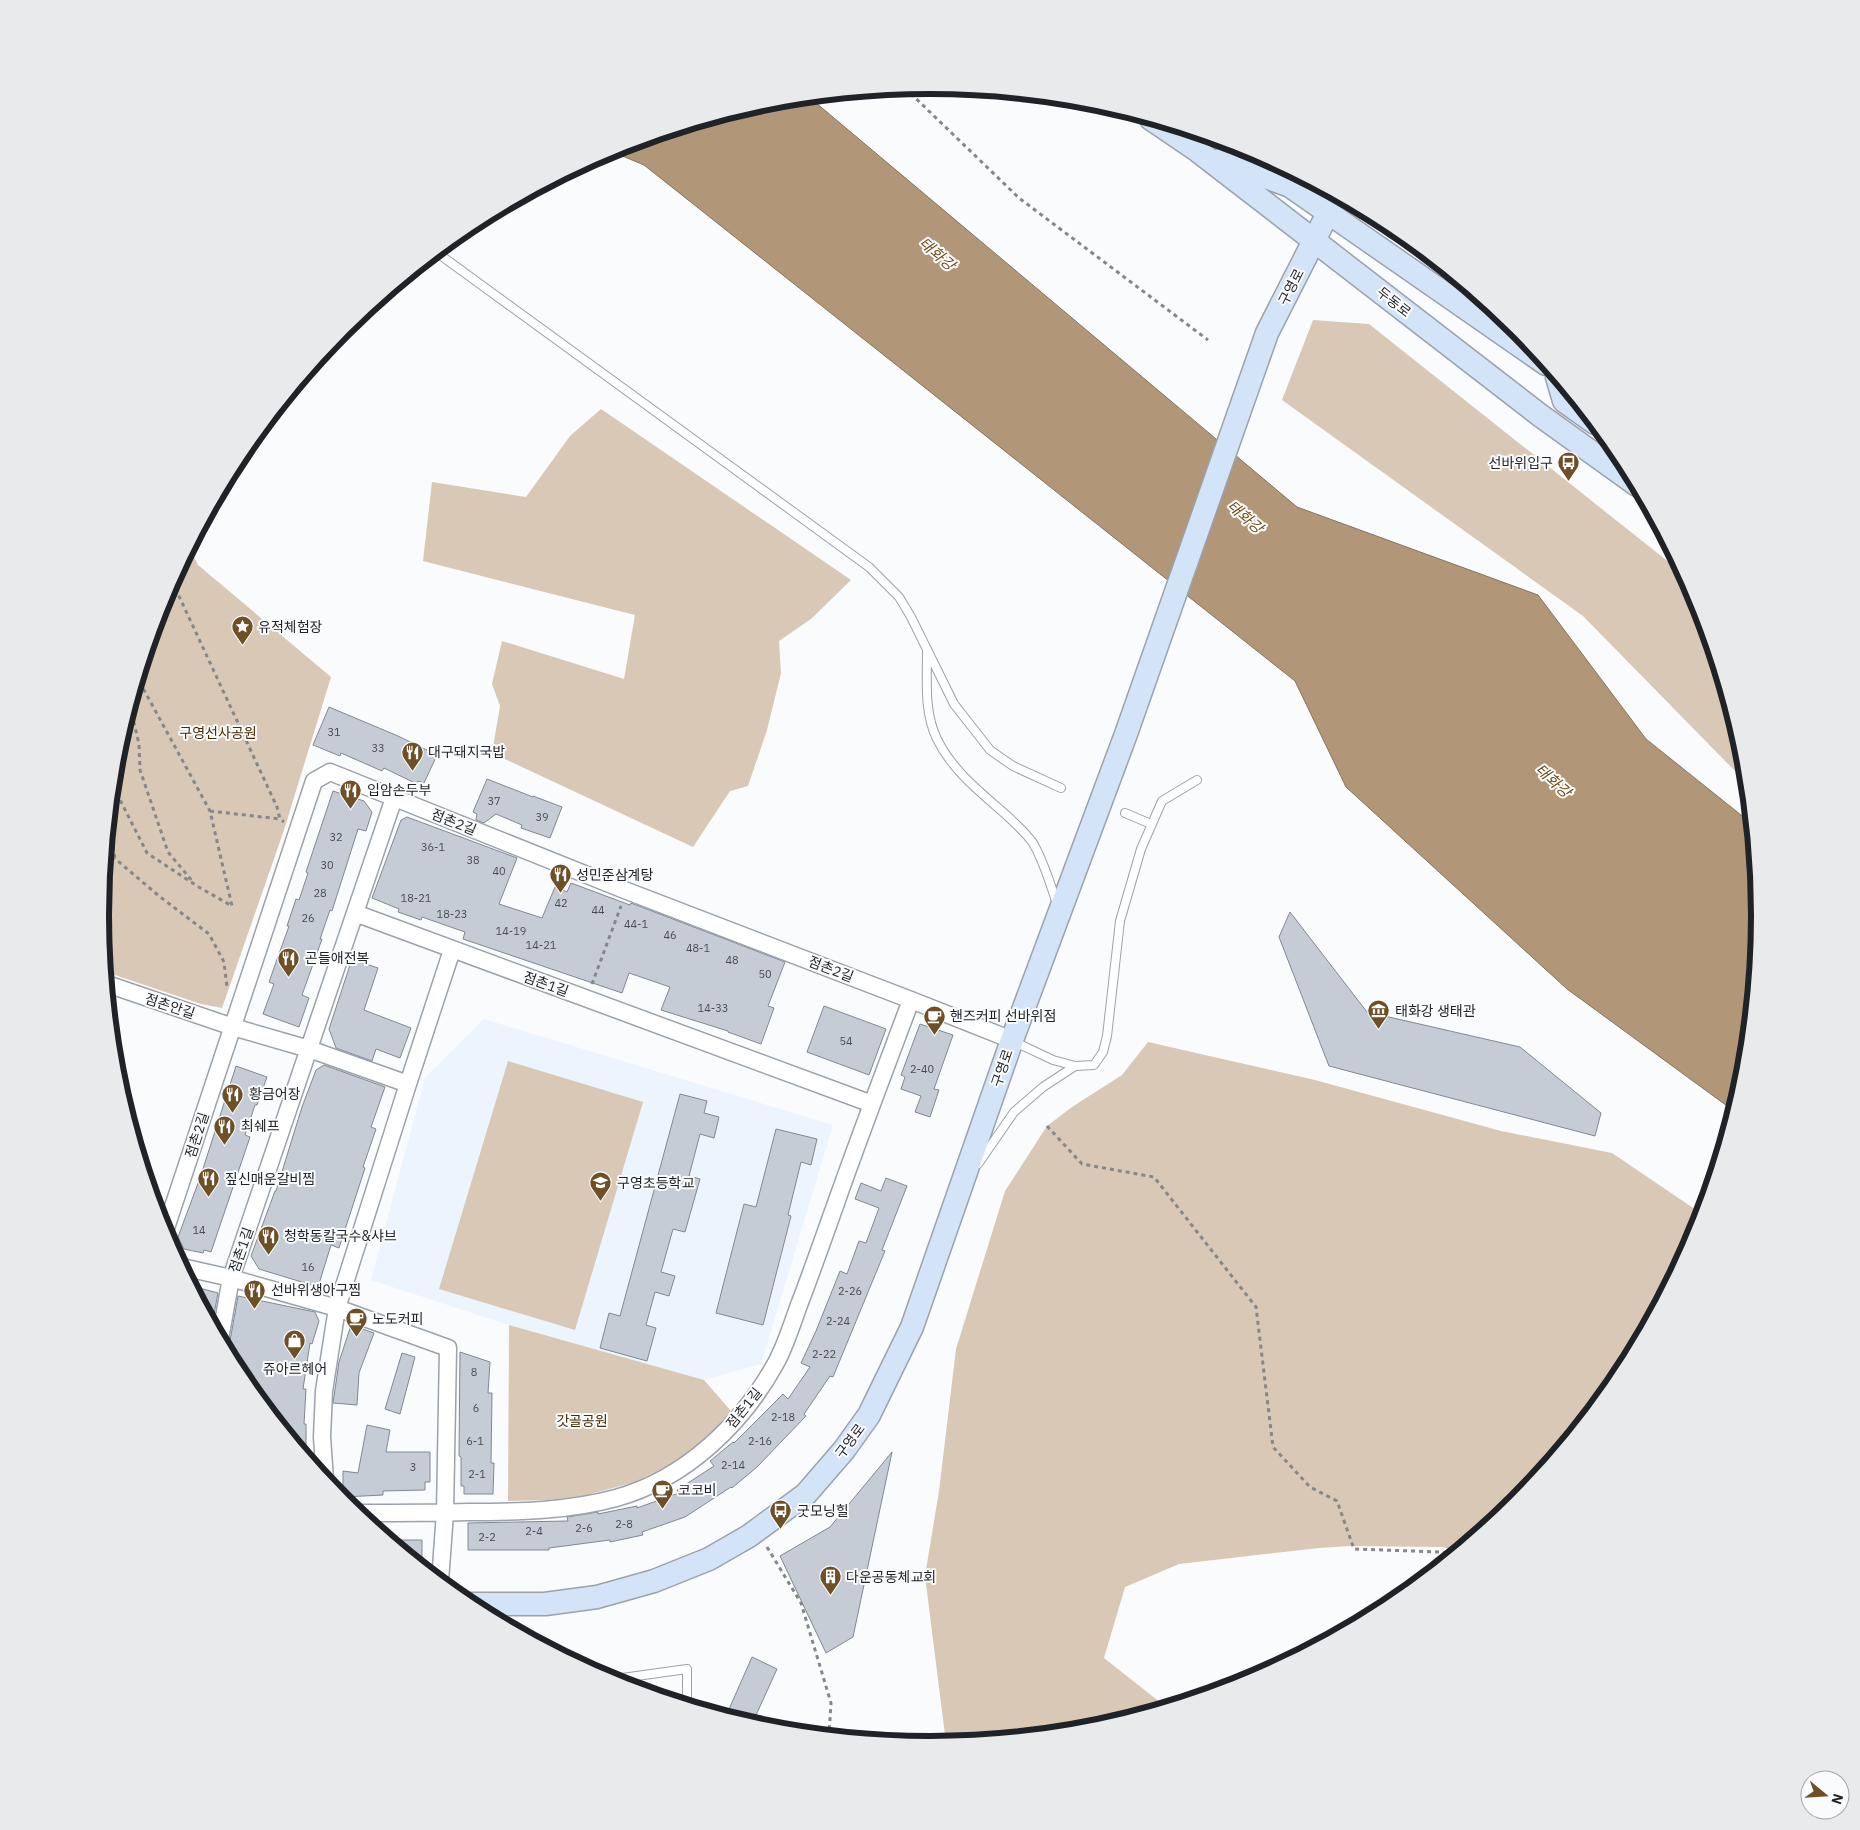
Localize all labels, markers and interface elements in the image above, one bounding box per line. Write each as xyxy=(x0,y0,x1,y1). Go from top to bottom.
water label: 태화강 xyxy=(915,233,961,276)
street label: 구영로 xyxy=(1274,266,1308,308)
street label: 두동로 xyxy=(1373,283,1415,321)
bus stop icon: 선바위입구 xyxy=(1557,451,1581,482)
place label: 선바위입구 xyxy=(1489,454,1553,472)
water label: 태화강 xyxy=(1223,496,1269,539)
place icon: 유적체험장 xyxy=(230,615,254,646)
place label: 유적체험장 xyxy=(258,618,323,636)
park label: 구영선사공원 xyxy=(179,724,257,742)
house number: 31 xyxy=(327,725,341,739)
restaurant icon: 대구돼지국밥 xyxy=(400,740,424,771)
house number: 33 xyxy=(371,741,385,755)
place label: 대구돼지국밥 xyxy=(428,743,505,761)
water label: 태화강 xyxy=(1532,760,1577,803)
restaurant icon: 입암손두부 xyxy=(339,778,363,809)
place label: 입암손두부 xyxy=(367,781,432,799)
house number: 37 xyxy=(487,794,501,808)
street label: 점촌2길 xyxy=(429,805,479,839)
house number: 39 xyxy=(535,810,549,824)
house number: 32 xyxy=(329,830,343,844)
house number: 36-1 xyxy=(421,840,445,854)
house number: 38 xyxy=(466,853,480,867)
house number: 30 xyxy=(320,858,334,872)
restaurant icon: 성민준삼계탕 xyxy=(548,863,572,894)
house number: 40 xyxy=(492,864,506,878)
place label: 성민준삼계탕 xyxy=(576,866,653,884)
house number: 28 xyxy=(313,886,327,900)
house number: 18-21 xyxy=(401,891,432,905)
house number: 42 xyxy=(554,896,568,910)
house number: 44 xyxy=(591,903,605,917)
house number: 18-23 xyxy=(437,907,467,921)
house number: 26 xyxy=(301,911,315,925)
house number: 44-1 xyxy=(624,917,648,931)
house number: 14-19 xyxy=(496,924,526,938)
house number: 46 xyxy=(663,928,677,942)
house number: 14-21 xyxy=(526,938,557,952)
house number: 48-1 xyxy=(686,941,710,955)
restaurant icon: 곤들애전복 xyxy=(277,946,301,977)
place label: 곤들애전복 xyxy=(305,949,370,967)
street label: 점촌2길 xyxy=(806,952,856,986)
house number: 48 xyxy=(725,953,739,967)
street label: 점촌1길 xyxy=(521,967,571,1001)
house number: 50 xyxy=(758,967,772,981)
street label: 점촌안길 xyxy=(143,989,197,1023)
museum icon: 태화강 생태관 xyxy=(1367,999,1391,1030)
house number: 14-33 xyxy=(698,1001,728,1015)
place label: 태화강 생태관 xyxy=(1395,1002,1476,1020)
cafe icon: 핸즈커피 선바위점 xyxy=(922,1004,946,1035)
place label: 핸즈커피 선바위점 xyxy=(950,1007,1056,1025)
house number: 54 xyxy=(839,1034,853,1048)
street label: 구영로 xyxy=(987,1047,1017,1089)
house number: 2-40 xyxy=(910,1062,934,1076)
restaurant icon: 황금어장 xyxy=(221,1082,245,1113)
place label: 황금어장 xyxy=(249,1085,301,1103)
street label: 점촌2길 xyxy=(181,1110,213,1160)
restaurant icon: 최쉐프 xyxy=(213,1114,237,1145)
place label: 최쉐프 xyxy=(241,1117,280,1135)
restaurant icon: 짚신매운갈비찜 xyxy=(197,1167,221,1198)
place label: 짚신매운갈비찜 xyxy=(225,1170,315,1188)
school or university icon: 구영초등학교 xyxy=(589,1171,613,1202)
place label: 구영초등학교 xyxy=(617,1174,694,1192)
house number: 14 xyxy=(192,1223,206,1237)
restaurant icon: 청학동칼국수&샤브 xyxy=(256,1224,280,1255)
street label: 점촌1길 xyxy=(225,1225,257,1275)
place label: 청학동칼국수&샤브 xyxy=(284,1227,397,1245)
house number: 16 xyxy=(301,1260,315,1274)
restaurant icon: 선바위생아구찜 xyxy=(243,1278,267,1309)
place label: 선바위생아구찜 xyxy=(271,1281,361,1299)
house number: 2-26 xyxy=(838,1284,862,1298)
cafe icon: 노도커피 xyxy=(344,1307,368,1338)
place label: 노도커피 xyxy=(372,1310,424,1328)
house number: 2-24 xyxy=(826,1314,850,1328)
shop icon: 쥬아르헤어 xyxy=(283,1329,307,1360)
house number: 2-22 xyxy=(812,1347,836,1361)
place label: 쥬아르헤어 xyxy=(263,1360,327,1378)
house number: 8 xyxy=(471,1365,477,1379)
street label: 점촌1길 xyxy=(722,1384,766,1432)
house number: 6 xyxy=(473,1401,479,1415)
house number: 2-18 xyxy=(771,1410,795,1424)
park label: 갓골공원 xyxy=(556,1412,608,1430)
street label: 구영로 xyxy=(831,1420,869,1462)
house number: 6-1 xyxy=(466,1434,484,1448)
house number: 2-16 xyxy=(748,1434,772,1448)
house number: 2-14 xyxy=(721,1458,745,1472)
house number: 3 xyxy=(410,1460,416,1474)
house number: 2-1 xyxy=(468,1467,486,1481)
cafe icon: 코코비 xyxy=(650,1478,674,1509)
place label: 코코비 xyxy=(678,1481,717,1499)
bus stop icon: 굿모닝힐 xyxy=(769,1499,793,1530)
place label: 굿모닝힐 xyxy=(797,1502,849,1520)
house number: 2-8 xyxy=(615,1517,633,1531)
house number: 2-6 xyxy=(575,1521,593,1535)
house number: 2-4 xyxy=(525,1524,543,1538)
house number: 2-2 xyxy=(478,1530,496,1544)
building icon: 다운공동체교회 xyxy=(818,1565,842,1596)
place label: 다운공동체교회 xyxy=(846,1568,936,1586)
north arrow xyxy=(1800,1770,1850,1820)
text: N xyxy=(1827,1791,1847,1807)

